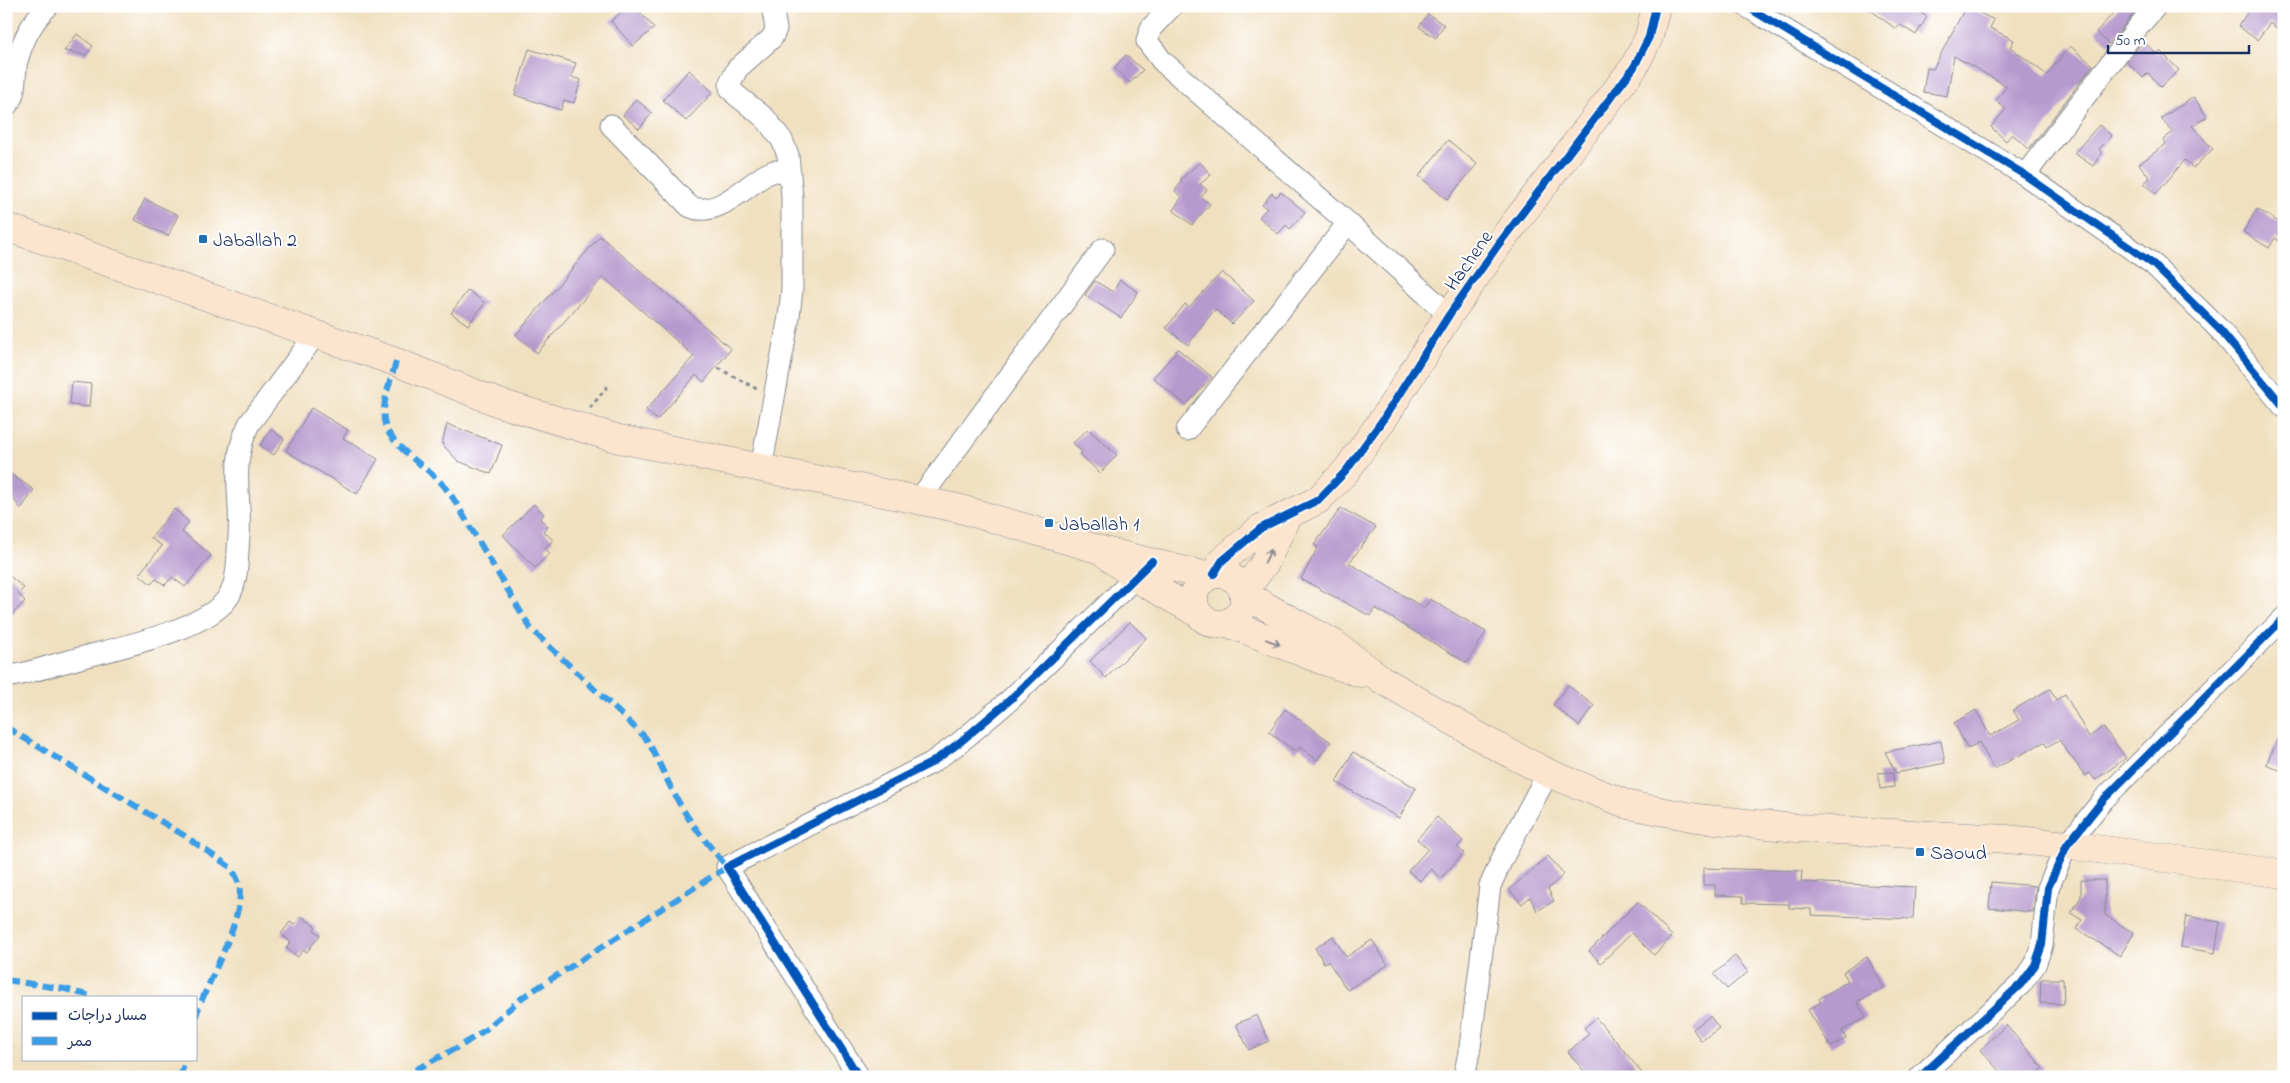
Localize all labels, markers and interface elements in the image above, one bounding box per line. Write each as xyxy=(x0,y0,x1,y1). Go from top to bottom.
scale bar xyxy=(2108,22,2249,54)
text: 50 m xyxy=(2115,30,2146,52)
street label: Hachene xyxy=(1438,225,1502,298)
place label: Jaballah 2 xyxy=(213,227,297,256)
marker: Jaballah 2 xyxy=(197,233,209,245)
place label: Jaballah 1 xyxy=(1059,511,1139,540)
marker: Jaballah 1 xyxy=(1043,517,1055,529)
one-way arrow xyxy=(1263,548,1273,563)
one-way arrow xyxy=(1265,637,1280,647)
place label: Saoud xyxy=(1930,840,1987,869)
marker: Saoud xyxy=(1914,846,1926,858)
legend xyxy=(22,996,198,1060)
text: مسار دراجات xyxy=(68,1005,147,1027)
text: ممر xyxy=(66,1031,92,1053)

